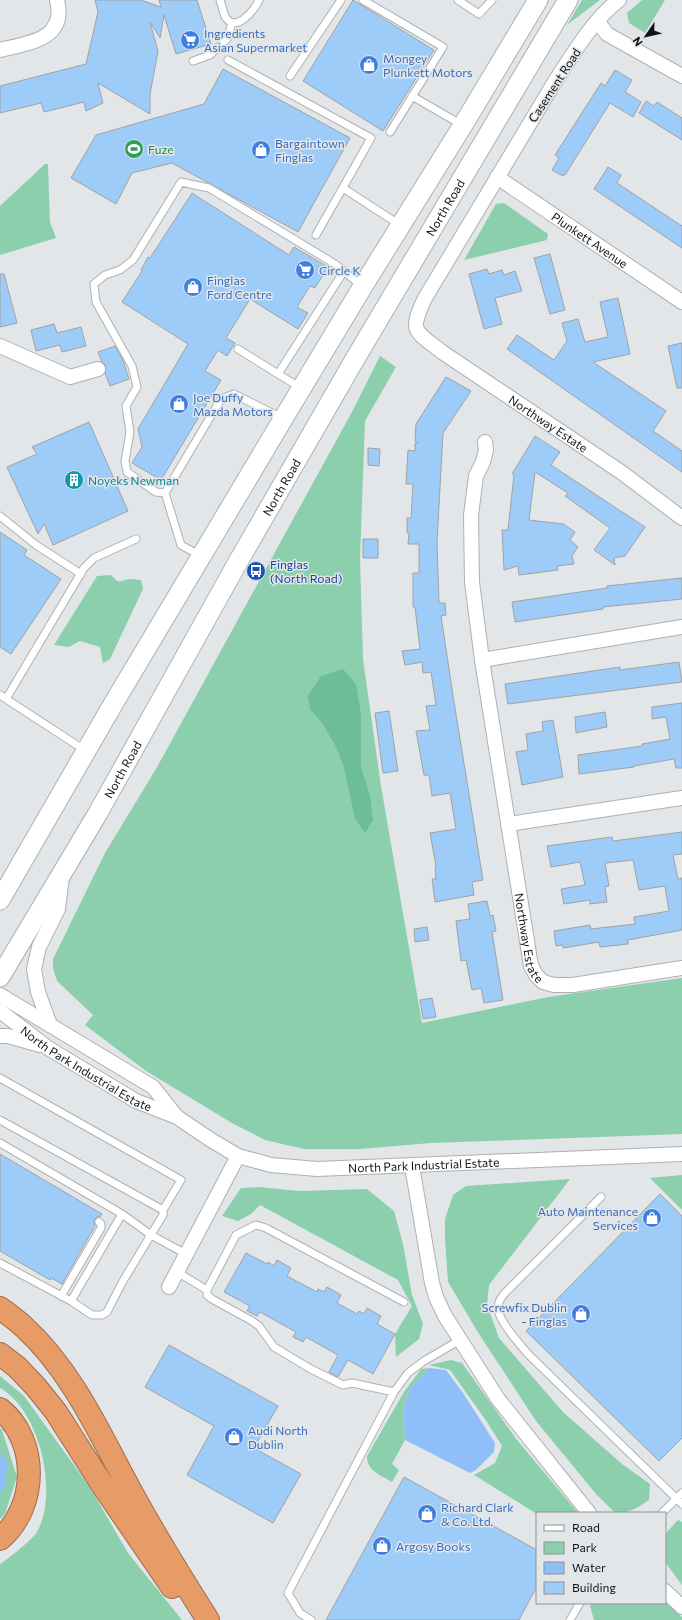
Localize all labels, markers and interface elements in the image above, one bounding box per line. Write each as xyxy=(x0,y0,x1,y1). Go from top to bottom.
north arrow xyxy=(626,16,666,56)
place label: Ingredients Asian Supermarket xyxy=(204,26,307,54)
supermarket icon: Ingredients Asian Supermarket xyxy=(179,29,201,51)
text: N xyxy=(630,35,645,49)
street label: Casement Road xyxy=(525,45,583,125)
place label: Mongey Plunkett Motors xyxy=(383,51,472,79)
shop icon: Mongey Plunkett Motors xyxy=(358,54,380,76)
place label: Bargaintown Finglas xyxy=(275,136,345,164)
sports icon: Fuze xyxy=(123,138,145,160)
shop icon: Bargaintown Finglas xyxy=(250,139,272,161)
place label: Fuze xyxy=(148,142,174,156)
street label: North Road xyxy=(423,177,467,238)
street label: Plunkett Avenue xyxy=(549,209,631,270)
supermarket icon: Circle K xyxy=(294,259,316,281)
place label: Circle K xyxy=(319,263,361,277)
place label: Finglas Ford Centre xyxy=(207,273,272,301)
shop icon: Finglas Ford Centre xyxy=(182,276,204,298)
place label: Joe Duffy Mazda Motors xyxy=(193,390,273,418)
street label: Northway Estate xyxy=(506,392,590,455)
shop icon: Joe Duffy Mazda Motors xyxy=(168,393,190,415)
street label: North Road xyxy=(259,456,303,518)
building icon: Noyeks Newman xyxy=(63,469,85,491)
place label: Noyeks Newman xyxy=(88,473,179,487)
place label: Finglas (North Road) xyxy=(270,557,342,585)
bus stop icon: Finglas (North Road) xyxy=(245,560,267,582)
street label: North Road xyxy=(101,738,144,800)
street label: Northway Estate xyxy=(512,892,546,985)
street label: North Park Industrial Estate xyxy=(18,1023,154,1113)
street label: North Park Industrial Estate xyxy=(348,1155,500,1175)
place label: Auto Maintenance Services xyxy=(538,1204,638,1232)
shop icon: Auto Maintenance Services xyxy=(641,1207,663,1229)
place label: Screwfix Dublin - Finglas xyxy=(482,1300,567,1328)
shop icon: Screwfix Dublin - Finglas xyxy=(570,1303,592,1325)
place label: Audi North Dublin xyxy=(248,1423,308,1451)
shop icon: Audi North Dublin xyxy=(223,1426,245,1448)
place label: Richard Clark & Co. Ltd. xyxy=(441,1500,514,1528)
shop icon: Richard Clark & Co. Ltd. xyxy=(416,1503,438,1525)
legend xyxy=(536,1512,666,1604)
text: Road xyxy=(572,1520,600,1534)
shop icon: Argosy Books xyxy=(371,1535,393,1557)
place label: Argosy Books xyxy=(396,1539,470,1553)
text: Park xyxy=(572,1540,598,1554)
text: Water xyxy=(572,1560,606,1574)
text: Building xyxy=(572,1580,616,1594)

